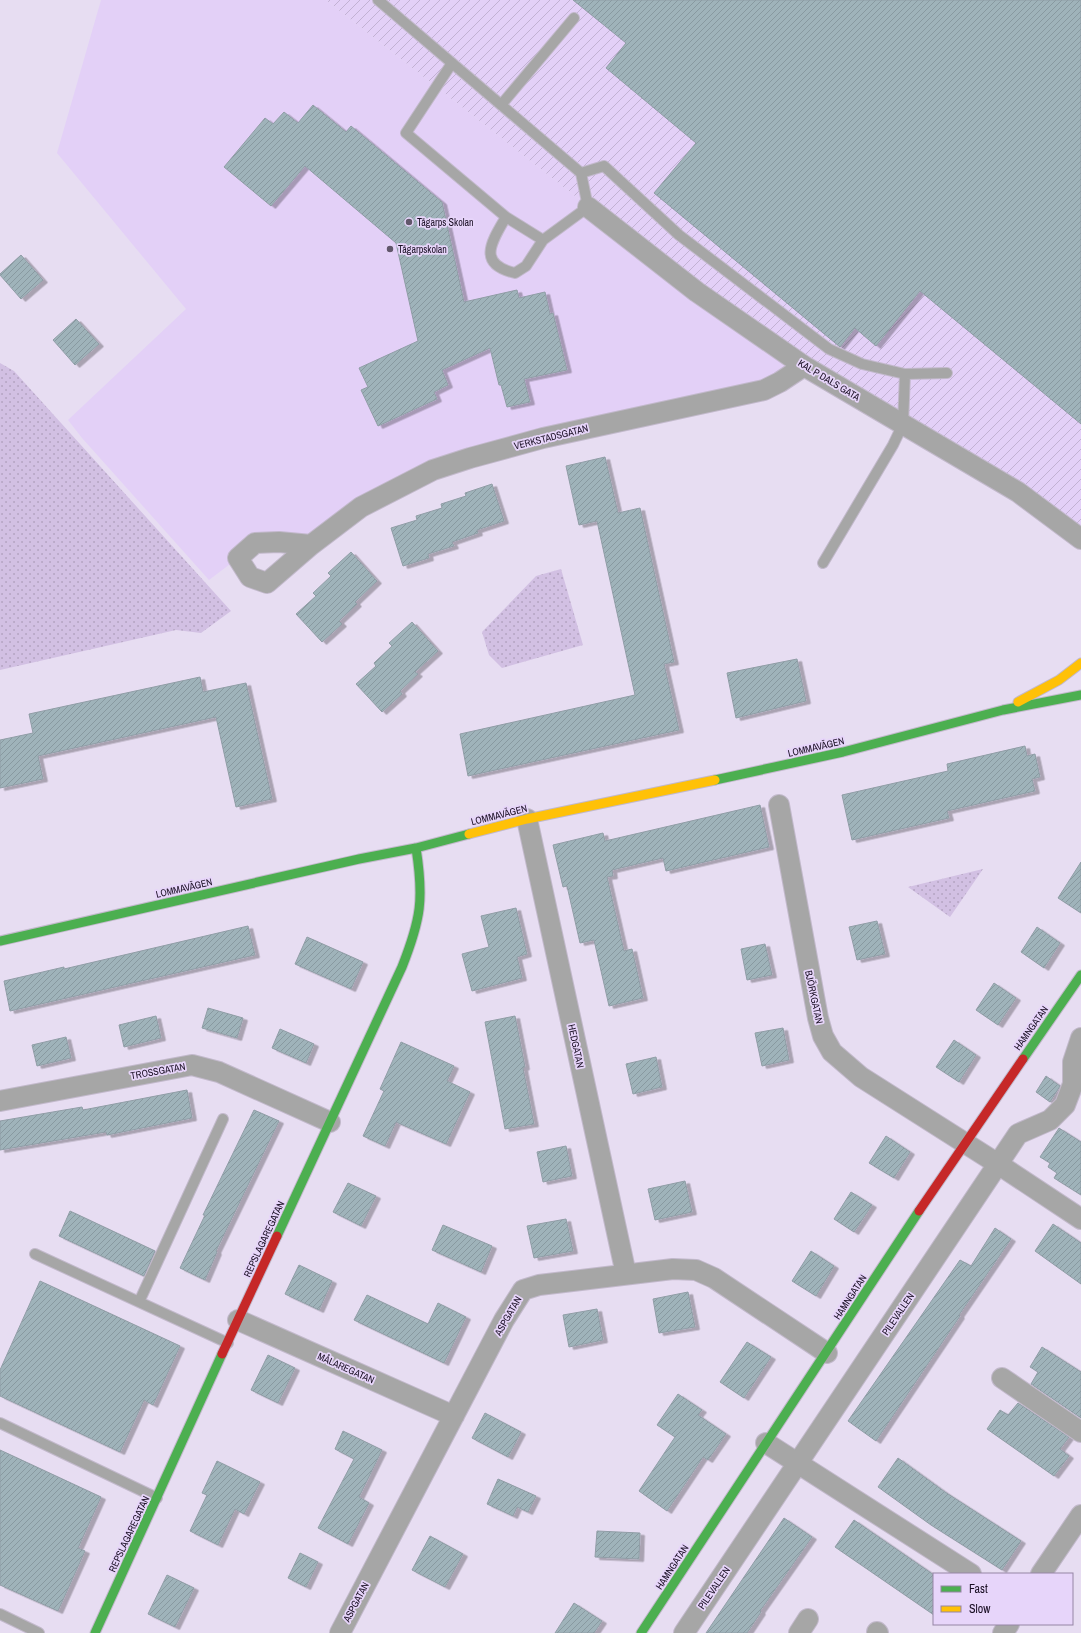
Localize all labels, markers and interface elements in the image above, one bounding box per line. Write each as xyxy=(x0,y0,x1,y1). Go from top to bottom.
place label: Tågarps Skolan xyxy=(417,216,474,229)
marker: Tågarps Skolan xyxy=(404,217,414,227)
place label: Tågarpskolan xyxy=(398,243,447,256)
marker: Tågarpskolan xyxy=(385,244,395,254)
street label: KAL P DALS GATA xyxy=(796,356,863,404)
street label: VERKSTADSGATAN xyxy=(512,421,590,453)
street label: LOMMAVÄGEN xyxy=(786,734,846,760)
street label: LOMMAVÄGEN xyxy=(469,802,529,828)
street label: LOMMAVÄGEN xyxy=(154,875,214,901)
street label: BJÖRKGATAN xyxy=(802,969,826,1025)
street label: HAMNGATAN xyxy=(1011,1003,1051,1053)
street label: HEDGATAN xyxy=(565,1023,587,1069)
street label: TROSSGATAN xyxy=(130,1060,186,1082)
street label: REPSLAGAREGATAN xyxy=(241,1199,287,1279)
street label: HAMNGATAN xyxy=(831,1272,869,1322)
street label: PILEVALLEN xyxy=(879,1290,917,1338)
street label: ASPGATAN xyxy=(491,1294,525,1339)
street label: MÅLAREGATAN xyxy=(316,1350,376,1386)
street label: REPSLAGAREGATAN xyxy=(106,1494,152,1574)
street label: HAMNGATAN xyxy=(653,1542,691,1592)
street label: PILEVALLEN xyxy=(695,1564,733,1612)
legend xyxy=(933,1573,1073,1625)
street label: ASPGATAN xyxy=(340,1580,372,1625)
text: Fast xyxy=(969,1581,988,1597)
text: Slow xyxy=(969,1601,991,1617)

